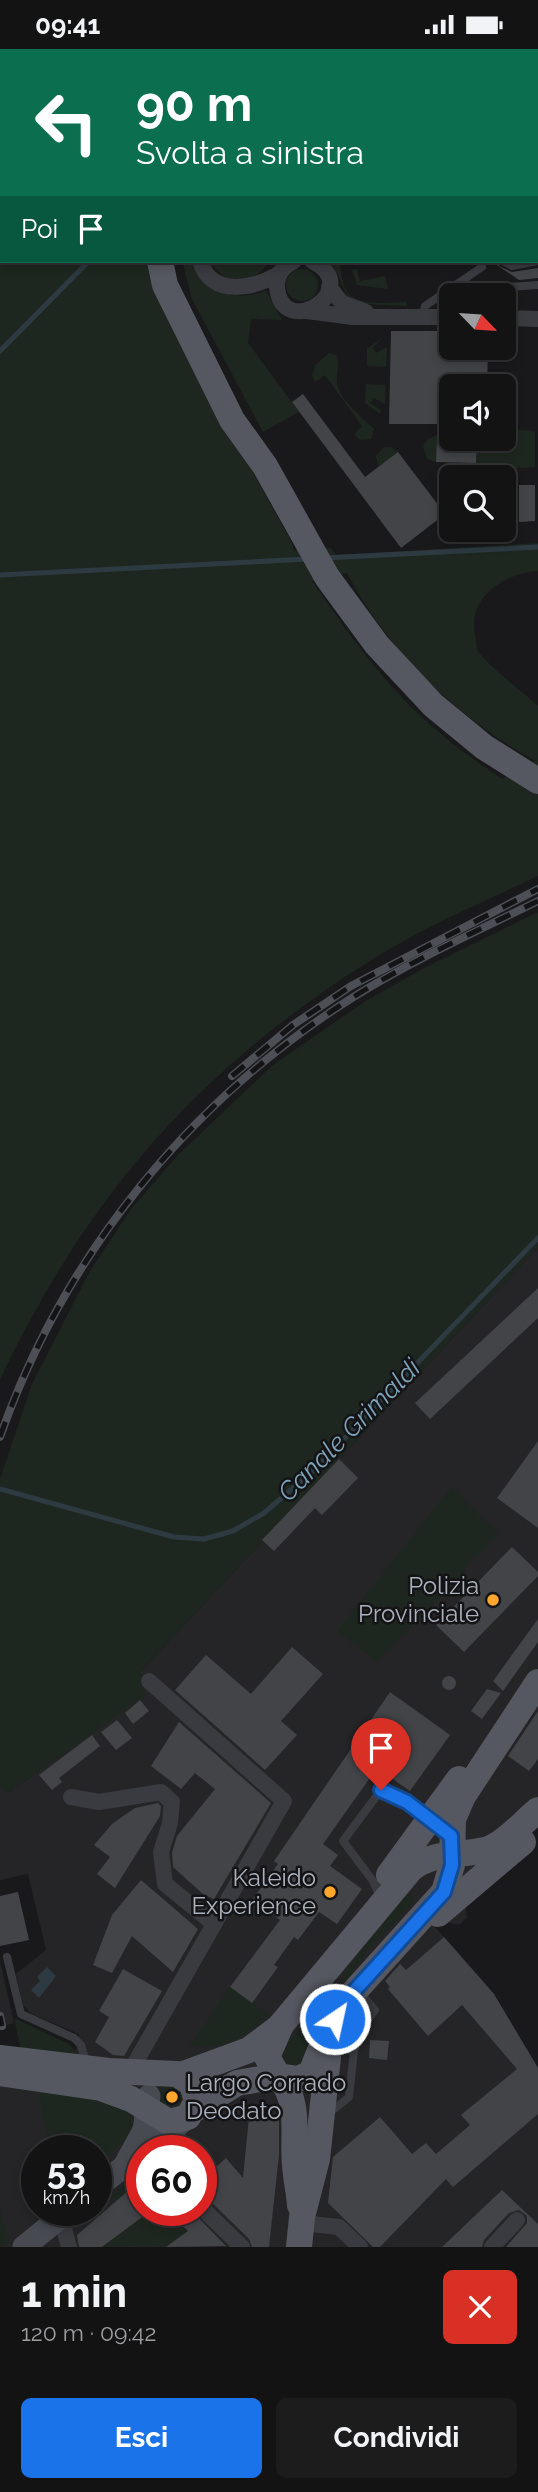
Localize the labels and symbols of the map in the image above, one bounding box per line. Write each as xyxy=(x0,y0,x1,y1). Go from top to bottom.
north arrow xyxy=(439,283,516,361)
water label: Canale Grimaldi xyxy=(272,1352,427,1507)
place label: Polizia Provinciale xyxy=(358,1571,479,1628)
marker: Polizia Provinciale xyxy=(485,1592,501,1608)
pin xyxy=(351,1718,411,1790)
place label: Kaleido Experience xyxy=(192,1863,316,1920)
marker: Kaleido Experience xyxy=(322,1884,338,1900)
position arrow xyxy=(298,1982,372,2056)
place label: Largo Corrado Deodato xyxy=(186,2068,346,2125)
marker: Largo Corrado Deodato xyxy=(164,2089,180,2105)
speed limit sign: 60 xyxy=(126,2135,217,2226)

